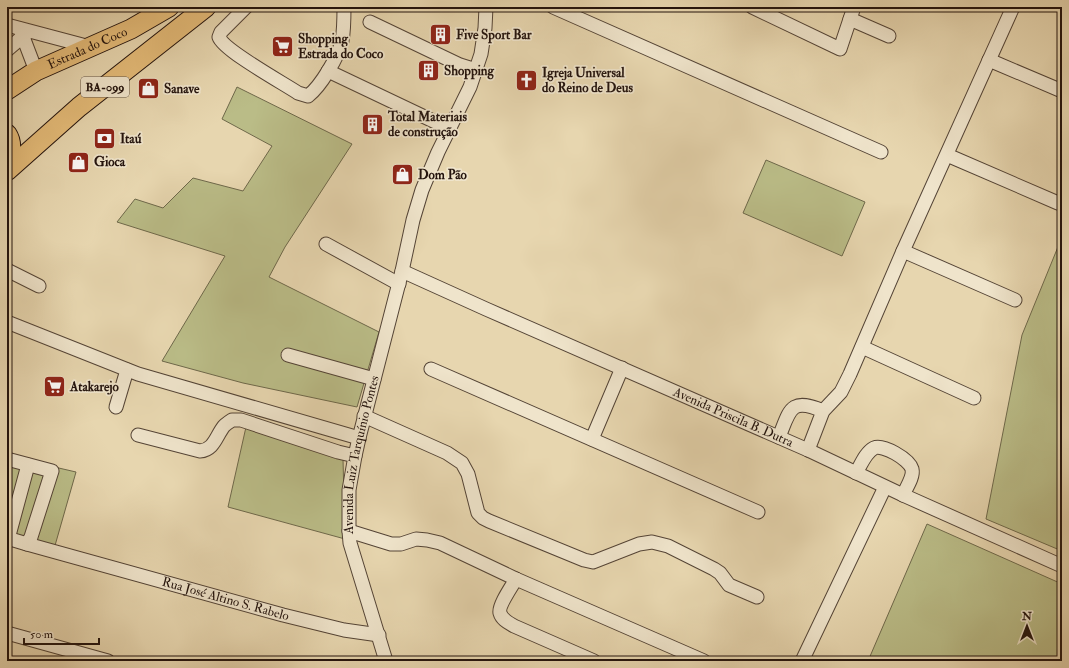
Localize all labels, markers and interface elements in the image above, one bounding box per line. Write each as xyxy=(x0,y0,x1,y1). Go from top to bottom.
building icon: Five Sport Bar xyxy=(428,22,454,48)
street label: Estrada do Coco xyxy=(45,24,130,73)
place label: Five Sport Bar xyxy=(456,27,533,44)
place label: Shopping Estrada do Coco xyxy=(298,31,384,62)
supermarket icon: Shopping Estrada do Coco xyxy=(270,33,296,59)
building icon: Shopping xyxy=(415,58,441,84)
place label: Shopping xyxy=(444,63,495,80)
place label: Igreja Universal do Reino de Deus xyxy=(542,65,633,96)
church icon: Igreja Universal do Reino de Deus xyxy=(513,67,539,93)
shop icon: Sanave xyxy=(136,76,162,102)
road number: BA-099 xyxy=(81,77,129,97)
place label: Sanave xyxy=(164,81,200,97)
place label: Total Materiais de construção xyxy=(387,109,467,140)
building icon: Total Materiais de construção xyxy=(359,111,385,137)
bank icon: Itaú xyxy=(91,126,117,152)
place label: Itaú xyxy=(120,131,142,147)
shop icon: Gioca xyxy=(66,149,92,175)
place label: Gioca xyxy=(94,154,126,170)
shop icon: Dom Pão xyxy=(390,162,416,188)
place label: Dom Pão xyxy=(418,167,468,183)
street label: Avenida Luiz Tarquínio Pontes xyxy=(341,373,383,535)
supermarket icon: Atakarejo xyxy=(42,374,68,400)
place label: Atakarejo xyxy=(69,379,120,395)
street label: Avenida Priscila B. Dutra xyxy=(670,384,796,451)
street label: Rua José Altino S. Rabelo xyxy=(160,574,291,624)
north arrow xyxy=(1007,606,1047,646)
text: N xyxy=(1021,610,1033,623)
scale bar xyxy=(24,620,99,646)
text: 50 m xyxy=(30,627,54,642)

